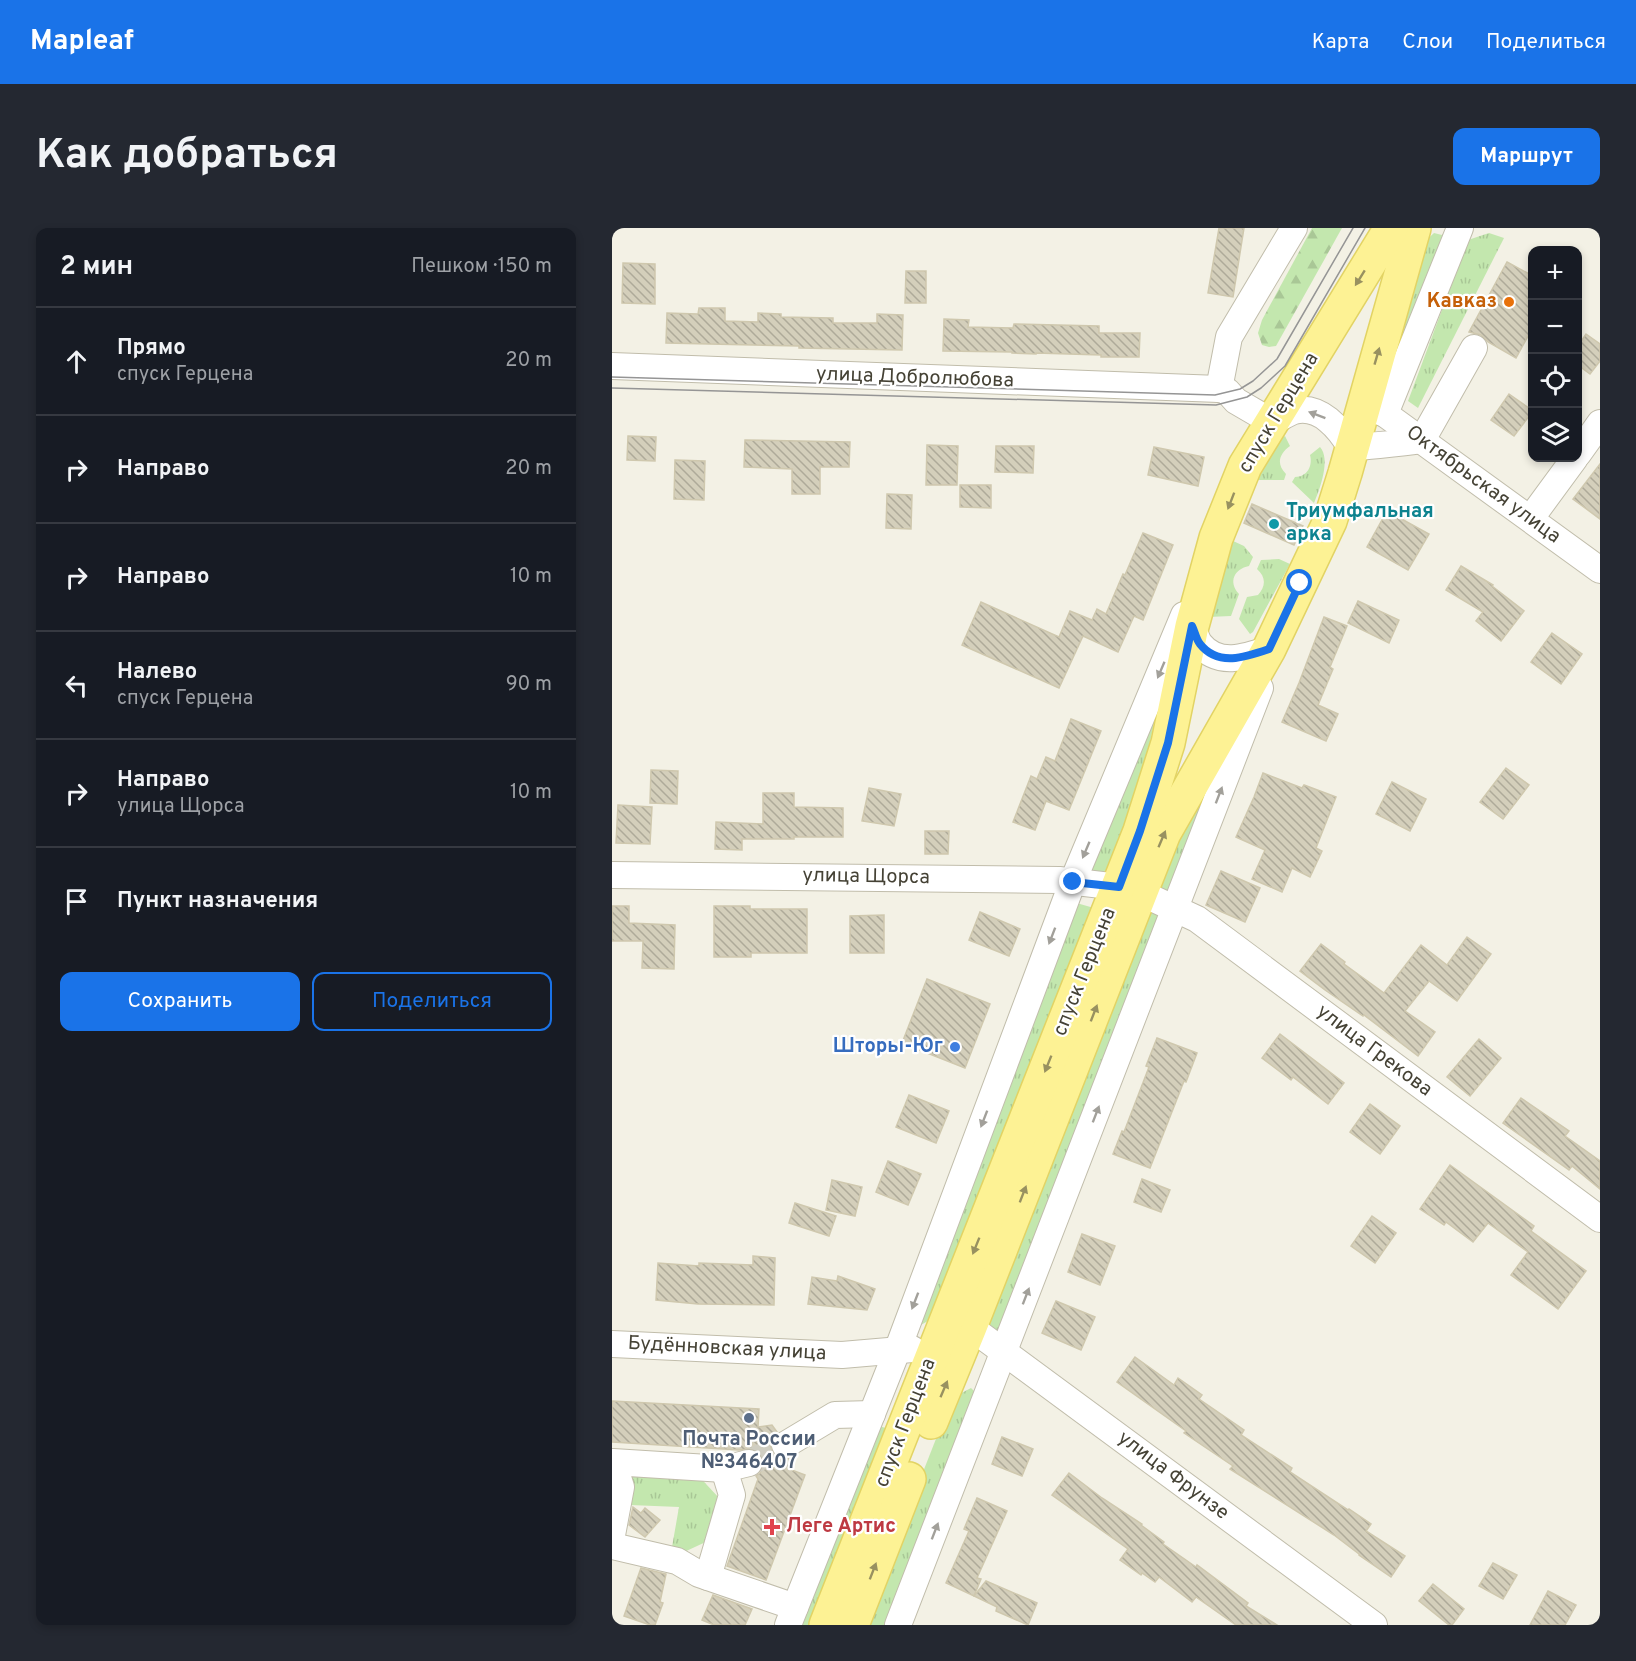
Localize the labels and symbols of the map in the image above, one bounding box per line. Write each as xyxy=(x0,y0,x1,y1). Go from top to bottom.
one-way arrow xyxy=(1355,270,1366,286)
place label: Кавказ xyxy=(1427,289,1497,315)
marker: Кавказ xyxy=(1502,295,1516,309)
one-way arrow xyxy=(1373,347,1383,365)
street label: спуск Герцена xyxy=(1233,348,1325,478)
street label: улица Добролюбова xyxy=(816,362,1014,394)
one-way arrow xyxy=(1308,410,1326,420)
street label: Октябрьская улица xyxy=(1400,420,1566,550)
one-way arrow xyxy=(1226,492,1236,510)
place label: Триумфальная арка xyxy=(1286,499,1434,548)
marker: Триумфальная арка xyxy=(1267,517,1281,531)
route start xyxy=(1286,569,1312,595)
one-way arrow xyxy=(1156,661,1166,679)
one-way arrow xyxy=(1214,786,1224,804)
one-way arrow xyxy=(1157,829,1167,847)
one-way arrow xyxy=(1081,841,1091,859)
street label: улица Щорса xyxy=(802,863,930,891)
route end xyxy=(1059,868,1085,894)
street label: спуск Герцена xyxy=(1047,904,1123,1040)
one-way arrow xyxy=(1047,927,1057,945)
street label: улица Грекова xyxy=(1311,999,1437,1103)
one-way arrow xyxy=(1090,1004,1099,1022)
place label: Шторы-Юг xyxy=(833,1034,943,1060)
marker: Шторы-Юг xyxy=(948,1040,962,1054)
one-way arrow xyxy=(1043,1056,1053,1074)
one-way arrow xyxy=(1091,1105,1101,1123)
one-way arrow xyxy=(979,1110,988,1128)
one-way arrow xyxy=(1018,1185,1028,1203)
one-way arrow xyxy=(971,1237,981,1255)
one-way arrow xyxy=(1021,1287,1031,1305)
one-way arrow xyxy=(910,1293,920,1311)
street label: Будённовская улица xyxy=(627,1331,827,1367)
street label: спуск Герцена xyxy=(869,1355,943,1491)
one-way arrow xyxy=(940,1380,949,1398)
marker: Почта России №346407 xyxy=(742,1411,756,1425)
street label: улица Фрунзе xyxy=(1112,1426,1234,1526)
place label: Почта России №346407 xyxy=(682,1427,816,1476)
place label: Леге Артис xyxy=(786,1514,896,1540)
marker: Леге Артис xyxy=(763,1518,781,1536)
one-way arrow xyxy=(930,1522,940,1540)
one-way arrow xyxy=(868,1561,878,1579)

